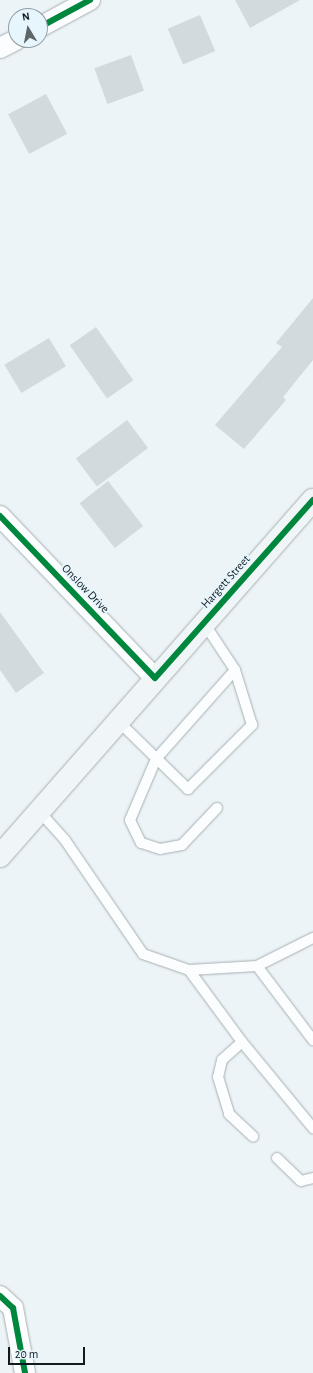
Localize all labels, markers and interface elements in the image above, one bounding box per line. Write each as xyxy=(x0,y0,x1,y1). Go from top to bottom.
north arrow xyxy=(8,8,48,48)
text: N xyxy=(21,11,31,23)
street label: Hargett Street xyxy=(198,552,254,612)
street label: Onslow Drive xyxy=(58,562,112,616)
scale bar xyxy=(10,1339,87,1365)
text: 20 m xyxy=(15,1348,38,1360)

